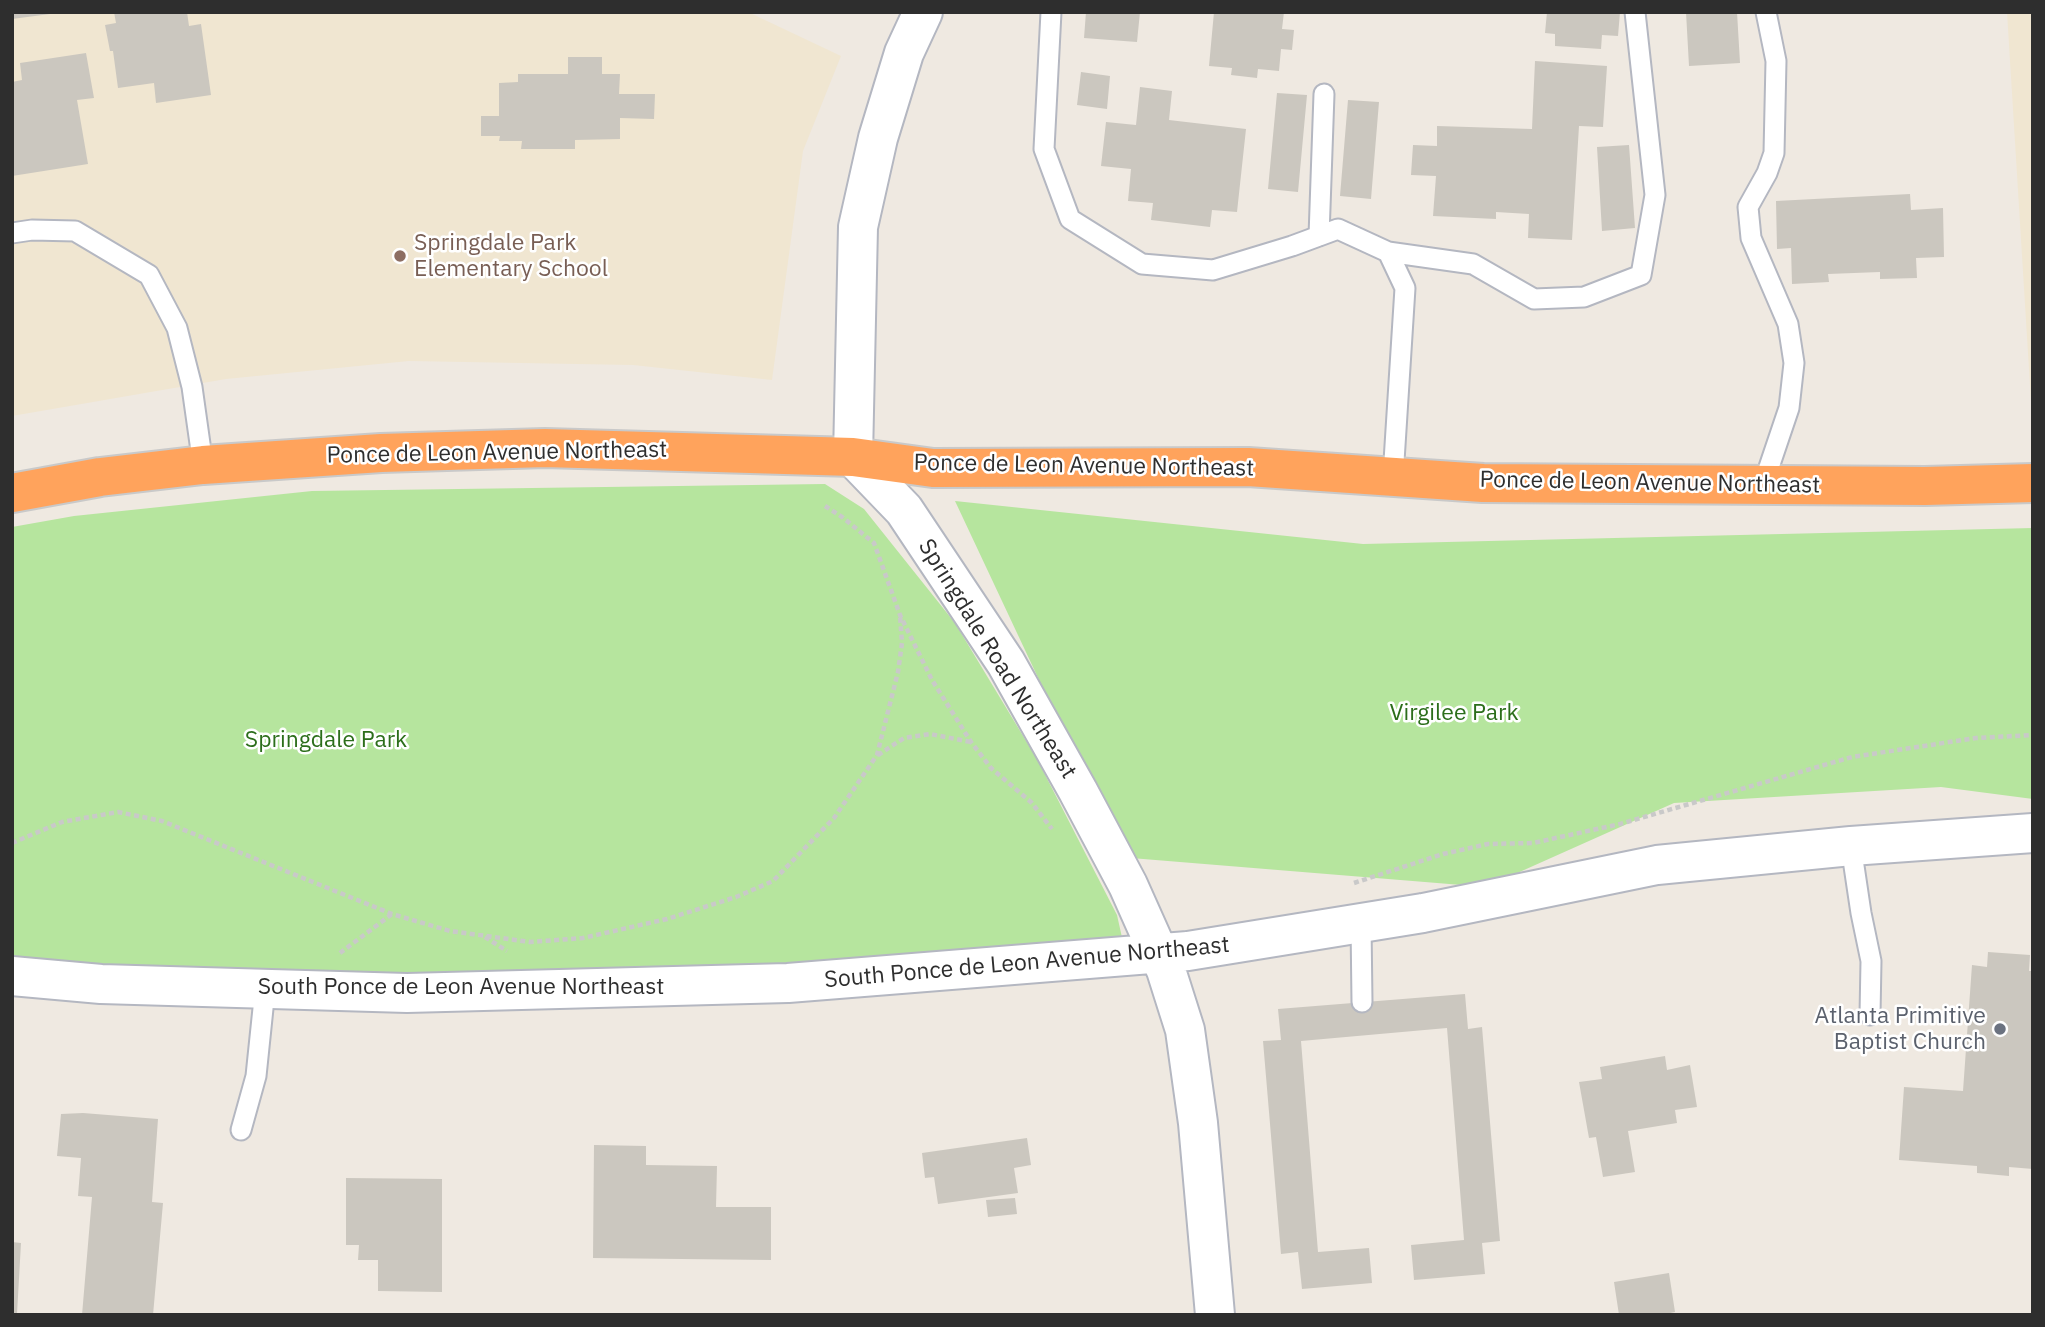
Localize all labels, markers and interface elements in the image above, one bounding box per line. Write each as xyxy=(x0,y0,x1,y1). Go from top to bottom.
place label: Springdale Park Elementary School xyxy=(414,229,608,283)
marker: Springdale Park Elementary School xyxy=(392,248,408,264)
street label: Ponce de Leon Avenue Northeast xyxy=(326,436,668,470)
street label: Ponce de Leon Avenue Northeast xyxy=(913,449,1255,483)
street label: Ponce de Leon Avenue Northeast xyxy=(1479,466,1821,500)
street label: Springdale Road Northeast xyxy=(912,534,1082,784)
park label: Virgilee Park xyxy=(1389,699,1519,727)
park label: Springdale Park xyxy=(245,726,407,754)
street label: South Ponce de Leon Avenue Northeast xyxy=(823,932,1231,994)
street label: South Ponce de Leon Avenue Northeast xyxy=(258,973,664,1001)
place label: Atlanta Primitive Baptist Church xyxy=(1815,1002,1986,1056)
marker: Atlanta Primitive Baptist Church xyxy=(1992,1021,2008,1037)

